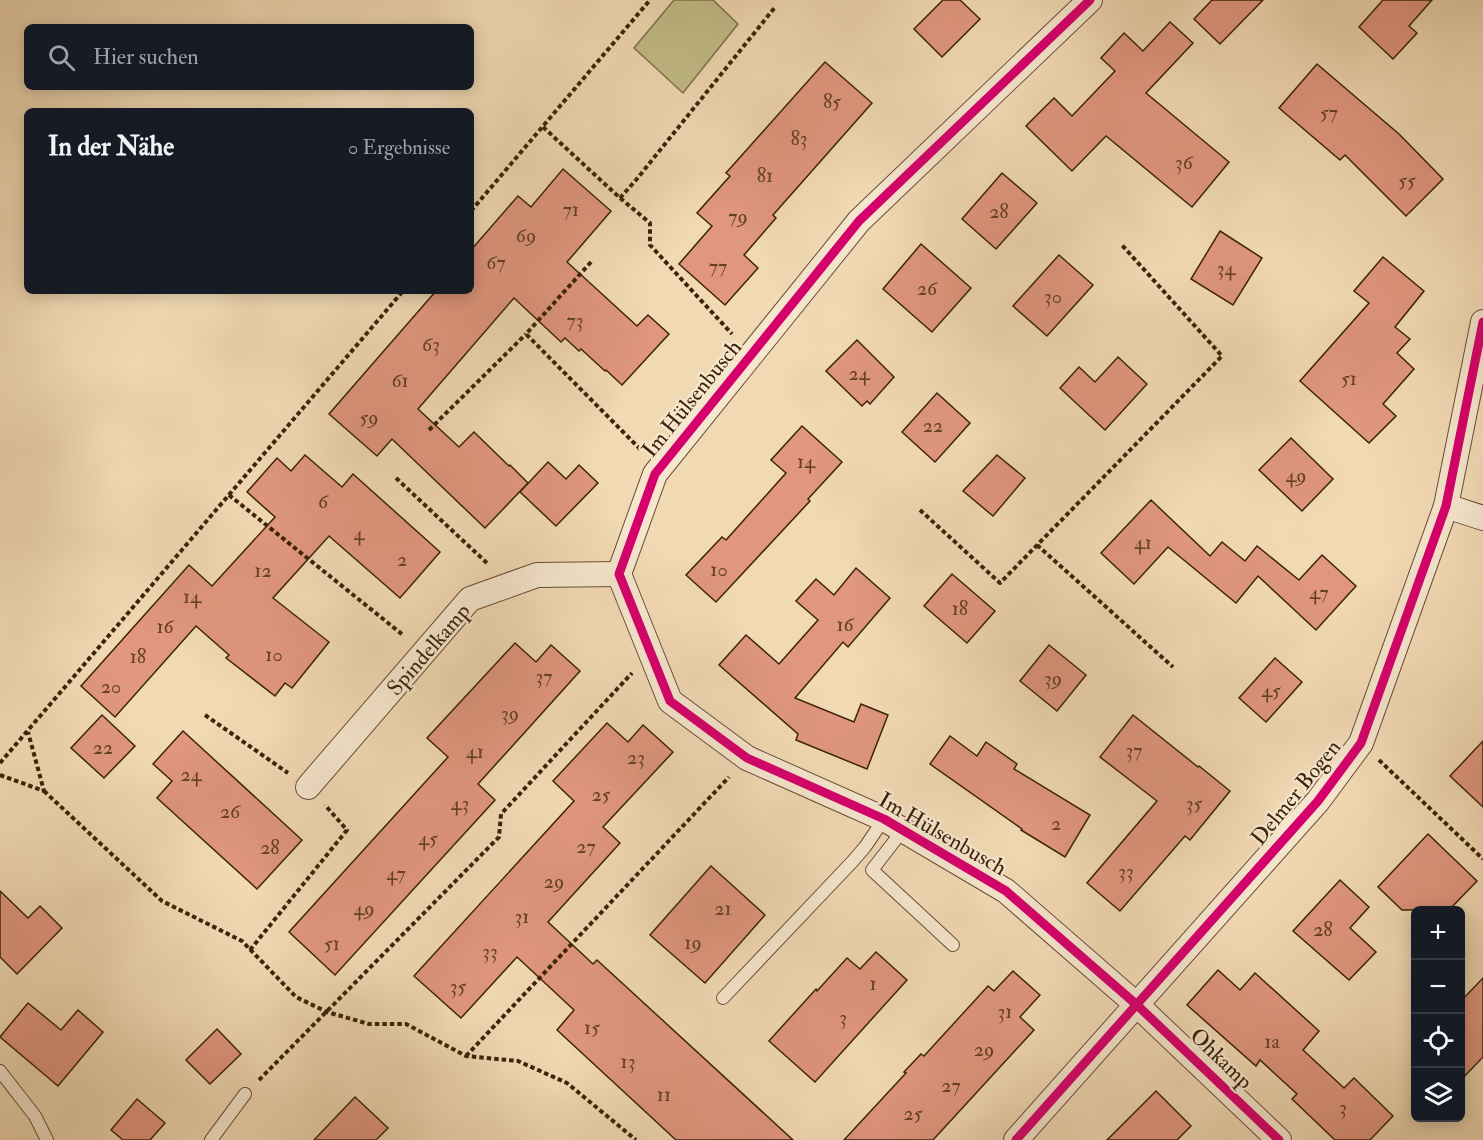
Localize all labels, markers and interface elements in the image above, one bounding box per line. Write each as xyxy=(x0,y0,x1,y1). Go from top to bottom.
search box xyxy=(24,24,474,90)
icon: search xyxy=(45,41,78,74)
text: Hier suchen xyxy=(93,43,199,71)
house number: 85 xyxy=(823,89,841,114)
house number: 57 xyxy=(1320,100,1338,125)
house number: 83 xyxy=(790,126,808,151)
text: In der Nähe xyxy=(48,131,174,163)
text: 0 Ergebnisse xyxy=(348,135,450,160)
house number: 36 xyxy=(1175,150,1194,175)
house number: 81 xyxy=(757,163,773,188)
house number: 55 xyxy=(1398,168,1416,193)
house number: 71 xyxy=(563,197,579,222)
house number: 28 xyxy=(989,199,1009,224)
house number: 79 xyxy=(728,204,748,229)
house number: 69 xyxy=(516,223,536,248)
house number: 67 xyxy=(486,250,506,275)
house number: 77 xyxy=(709,254,727,279)
house number: 34 xyxy=(1217,256,1236,281)
house number: 26 xyxy=(917,276,938,301)
house number: 30 xyxy=(1044,284,1062,309)
house number: 73 xyxy=(567,308,583,333)
house number: 63 xyxy=(422,332,440,357)
street label: Im Hülsenbusch xyxy=(636,334,748,463)
house number: 24 xyxy=(849,361,871,386)
house number: 51 xyxy=(1341,366,1357,391)
house number: 61 xyxy=(391,368,409,393)
house number: 59 xyxy=(359,405,379,430)
house number: 22 xyxy=(923,413,943,438)
house number: 14 xyxy=(797,449,816,474)
house number: 49 xyxy=(1285,463,1307,488)
house number: 6 xyxy=(318,489,329,514)
house number: 4 xyxy=(354,521,366,546)
house number: 41 xyxy=(1134,530,1152,555)
house number: 2 xyxy=(397,547,407,572)
house number: 10 xyxy=(710,557,728,582)
house number: 12 xyxy=(254,558,272,583)
house number: 47 xyxy=(1309,580,1329,605)
house number: 14 xyxy=(183,584,202,609)
house number: 18 xyxy=(952,596,968,621)
street label: Spindelkamp xyxy=(381,598,477,702)
house number: 16 xyxy=(836,612,854,637)
house number: 16 xyxy=(156,614,174,639)
house number: 10 xyxy=(265,642,283,667)
house number: 18 xyxy=(130,644,146,669)
house number: 37 xyxy=(536,664,552,689)
house number: 39 xyxy=(1044,666,1062,691)
house number: 20 xyxy=(101,674,121,699)
house number: 45 xyxy=(1261,678,1281,703)
house number: 39 xyxy=(501,701,519,726)
street label: Delmer Bogen xyxy=(1245,734,1347,851)
house number: 22 xyxy=(93,735,113,760)
house number: 37 xyxy=(1126,738,1142,763)
house number: 41 xyxy=(466,739,484,764)
house number: 23 xyxy=(627,745,645,770)
house number: 24 xyxy=(181,762,203,787)
house number: 25 xyxy=(592,782,611,807)
street label: Im Hülsenbusch xyxy=(873,786,1012,882)
house number: 43 xyxy=(451,791,469,816)
house number: 35 xyxy=(1186,791,1202,816)
house number: 26 xyxy=(220,799,241,824)
house number: 2 xyxy=(1051,811,1061,836)
house number: 45 xyxy=(418,826,438,851)
house number: 27 xyxy=(576,834,596,859)
house number: 28 xyxy=(260,835,280,860)
house number: 33 xyxy=(1118,859,1134,884)
house number: 47 xyxy=(386,861,406,886)
house number: 29 xyxy=(544,869,564,894)
house number: 49 xyxy=(353,896,375,921)
house number: 21 xyxy=(714,896,732,921)
house number: 31 xyxy=(515,904,529,929)
map controls xyxy=(1411,906,1465,1122)
button: + xyxy=(1411,906,1465,960)
house number: 28 xyxy=(1313,917,1333,942)
house number: 19 xyxy=(684,930,702,955)
house number: 51 xyxy=(324,931,340,956)
house number: 33 xyxy=(482,939,498,964)
button: − xyxy=(1411,960,1465,1014)
house number: 1 xyxy=(869,971,877,996)
house number: 35 xyxy=(450,974,466,999)
house number: 31 xyxy=(998,999,1012,1024)
house number: 3 xyxy=(839,1005,847,1030)
button: locate xyxy=(1411,1014,1465,1068)
house number: 15 xyxy=(584,1015,600,1040)
street label: Ohkamp xyxy=(1183,1022,1259,1096)
house number: 1a xyxy=(1264,1029,1280,1054)
house number: 29 xyxy=(974,1037,994,1062)
house number: 13 xyxy=(621,1049,635,1074)
button: layers xyxy=(1411,1068,1465,1122)
house number: 27 xyxy=(941,1073,961,1098)
house number: 11 xyxy=(657,1082,671,1107)
house number: 3 xyxy=(1339,1095,1347,1120)
house number: 25 xyxy=(904,1101,923,1126)

